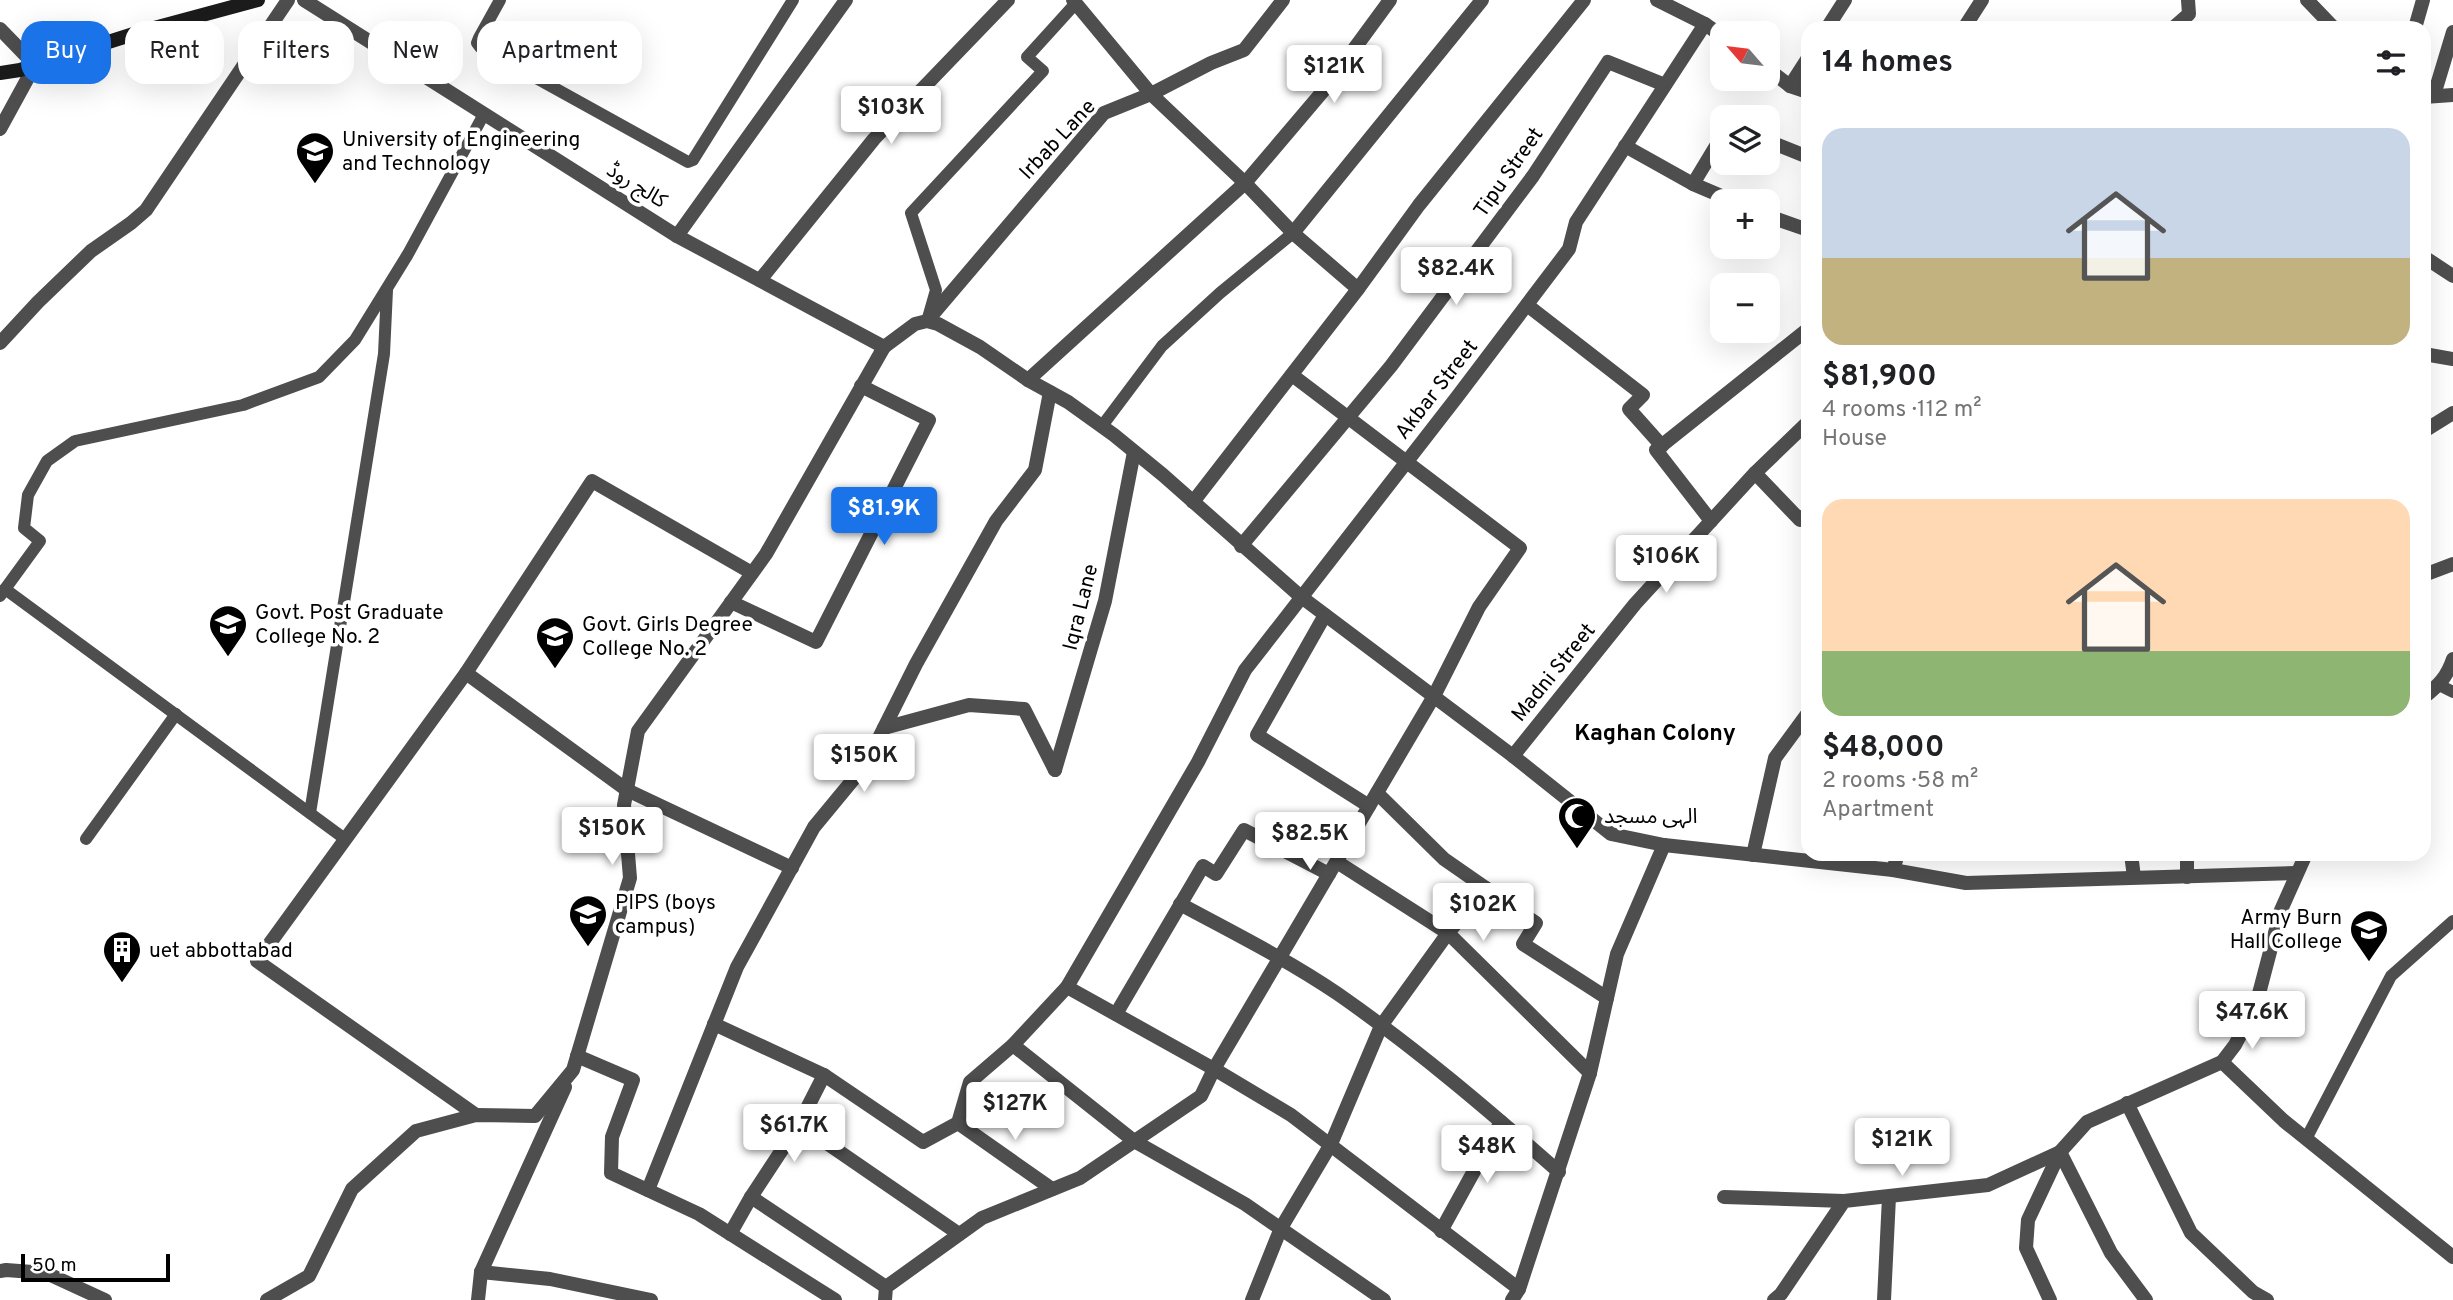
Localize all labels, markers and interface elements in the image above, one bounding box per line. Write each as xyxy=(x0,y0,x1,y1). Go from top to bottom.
chip: Buy xyxy=(21,21,111,84)
chip: Rent xyxy=(125,21,224,84)
chip: Filters xyxy=(238,21,354,84)
chip: New xyxy=(368,21,463,84)
chip: Apartment xyxy=(477,21,642,84)
north arrow xyxy=(1710,21,1780,91)
map controls xyxy=(1710,21,1780,343)
icon: filters xyxy=(2372,44,2410,82)
text: 14 homes xyxy=(1822,45,1953,82)
pin: $121K xyxy=(1285,46,1383,105)
text: $121K xyxy=(1303,53,1365,82)
pin: $103K xyxy=(842,86,940,146)
text: $103K xyxy=(857,94,925,123)
street label: Irbab Lane xyxy=(1014,94,1102,186)
button: layers xyxy=(1710,105,1780,175)
street label: Tipu Street xyxy=(1468,123,1550,223)
place label: University of Engineering and Technology xyxy=(342,127,580,178)
school or university icon: University of Engineering and Technology xyxy=(294,130,336,185)
street label: کالج روڈ xyxy=(601,157,672,215)
icon: home xyxy=(2053,173,2179,299)
button: + xyxy=(1710,189,1780,259)
pin: $82.4K xyxy=(1399,247,1513,307)
text: $82.4K xyxy=(1417,255,1495,284)
button: − xyxy=(1710,273,1780,343)
street label: Akbar Street xyxy=(1390,334,1485,445)
text: $81,900 xyxy=(1822,359,1937,396)
text: 4 rooms · 112 m² xyxy=(1822,396,1982,425)
text: House xyxy=(1822,425,1887,454)
pin: $81.9K xyxy=(827,488,941,547)
text: $81.9K xyxy=(847,495,921,524)
pin: $106K xyxy=(1617,536,1715,595)
text: $106K xyxy=(1632,543,1700,572)
icon: home xyxy=(2053,544,2179,670)
street label: Iqra Lane xyxy=(1058,561,1105,653)
place label: Govt. Post Graduate College No. 2 xyxy=(255,600,444,651)
school or university icon: Govt. Post Graduate College No. 2 xyxy=(207,603,249,658)
place label: Govt. Girls Degree College No. 2 xyxy=(582,612,753,663)
school or university icon: Govt. Girls Degree College No. 2 xyxy=(534,615,576,670)
street label: Madni Street xyxy=(1506,618,1602,728)
district label: Kaghan Colony xyxy=(1574,720,1736,749)
text: $48,000 xyxy=(1822,730,1944,767)
pin: $150K xyxy=(815,734,913,794)
text: $150K xyxy=(830,742,898,771)
text: 2 rooms · 58 m² xyxy=(1822,767,1978,796)
mosque icon: الہی مسجد xyxy=(1556,795,1598,850)
text: Apartment xyxy=(1822,796,1934,825)
place label: الہی مسجد xyxy=(1604,804,1697,831)
pin: $150K xyxy=(563,808,661,867)
pin: $82.5K xyxy=(1253,812,1367,872)
text: $150K xyxy=(578,815,646,844)
text: $82.5K xyxy=(1271,820,1349,849)
pin: $102K xyxy=(1434,884,1532,943)
place label: PIPS (boys campus) xyxy=(615,890,716,941)
text: $102K xyxy=(1449,891,1517,920)
school or university icon: PIPS (boys campus) xyxy=(567,893,609,948)
place label: Army Burn Hall College xyxy=(2230,905,2342,956)
school or university icon: Army Burn Hall College xyxy=(2348,908,2390,963)
building icon: uet abbottabad xyxy=(101,929,143,984)
place label: uet abbottabad xyxy=(149,938,293,965)
pin: $47.6K xyxy=(2195,992,2309,1051)
text: $47.6K xyxy=(2215,999,2289,1028)
pin: $127K xyxy=(966,1082,1064,1142)
text: $127K xyxy=(982,1090,1048,1119)
pin: $61.7K xyxy=(737,1104,851,1164)
text: $61.7K xyxy=(759,1112,829,1141)
pin: $121K xyxy=(1853,1118,1951,1178)
pin: $48K xyxy=(1446,1126,1528,1185)
text: $121K xyxy=(1871,1126,1933,1155)
text: $48K xyxy=(1457,1133,1517,1162)
scale bar xyxy=(21,1251,170,1283)
text: 50 m xyxy=(32,1254,77,1278)

